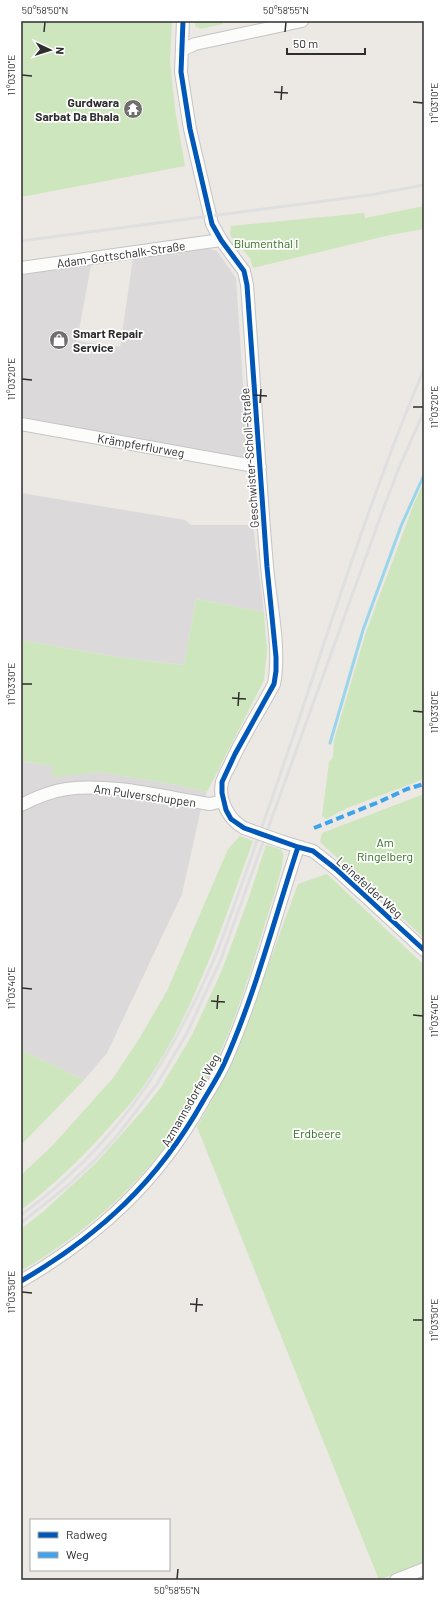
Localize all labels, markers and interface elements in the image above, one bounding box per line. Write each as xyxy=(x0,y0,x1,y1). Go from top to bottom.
text: 50°58'50"N xyxy=(22,4,68,16)
text: 50°58'55"N xyxy=(263,4,309,16)
north arrow xyxy=(30,30,70,70)
scale bar xyxy=(287,30,365,56)
text: 50 m xyxy=(293,36,318,50)
text: N xyxy=(54,47,67,55)
text: 11°03'10"E xyxy=(5,55,17,95)
text: 11°03'10"E xyxy=(428,83,440,123)
place label: Gurdwara Sarbat Da Bhala xyxy=(35,95,119,123)
temple icon: Gurdwara Sarbat Da Bhala xyxy=(122,98,144,120)
park label: Blumenthal I xyxy=(234,236,298,250)
street label: Adam-Gottschalk-Straße xyxy=(56,238,186,270)
place label: Smart Repair Service xyxy=(73,326,143,354)
shop icon: Smart Repair Service xyxy=(48,329,70,351)
text: 11°03'20"E xyxy=(5,358,17,400)
text: 11°03'20"E xyxy=(428,386,440,428)
street label: Geschwister-Scholl-Straße xyxy=(237,387,261,529)
street label: Krämpferflurweg xyxy=(96,430,186,460)
text: 11°03'30"E xyxy=(5,663,17,705)
text: 11°03'30"E xyxy=(428,691,440,733)
street label: Am Pulverschuppen xyxy=(93,781,197,809)
park label: Am Ringelberg xyxy=(357,835,413,863)
street label: Leinefelder Weg xyxy=(334,854,406,920)
text: 11°03'40"E xyxy=(5,967,17,1009)
text: 11°03'40"E xyxy=(428,995,440,1037)
street label: Azmannsdorfer Weg xyxy=(158,1051,222,1149)
park label: Erdbeere xyxy=(293,1126,341,1140)
text: 11°03'50"E xyxy=(5,1271,17,1313)
text: 11°03'50"E xyxy=(428,1299,440,1341)
legend xyxy=(30,1519,170,1571)
text: Radweg xyxy=(66,1527,107,1541)
text: Weg xyxy=(66,1547,89,1561)
text: 50°58'55"N xyxy=(154,1584,200,1596)

